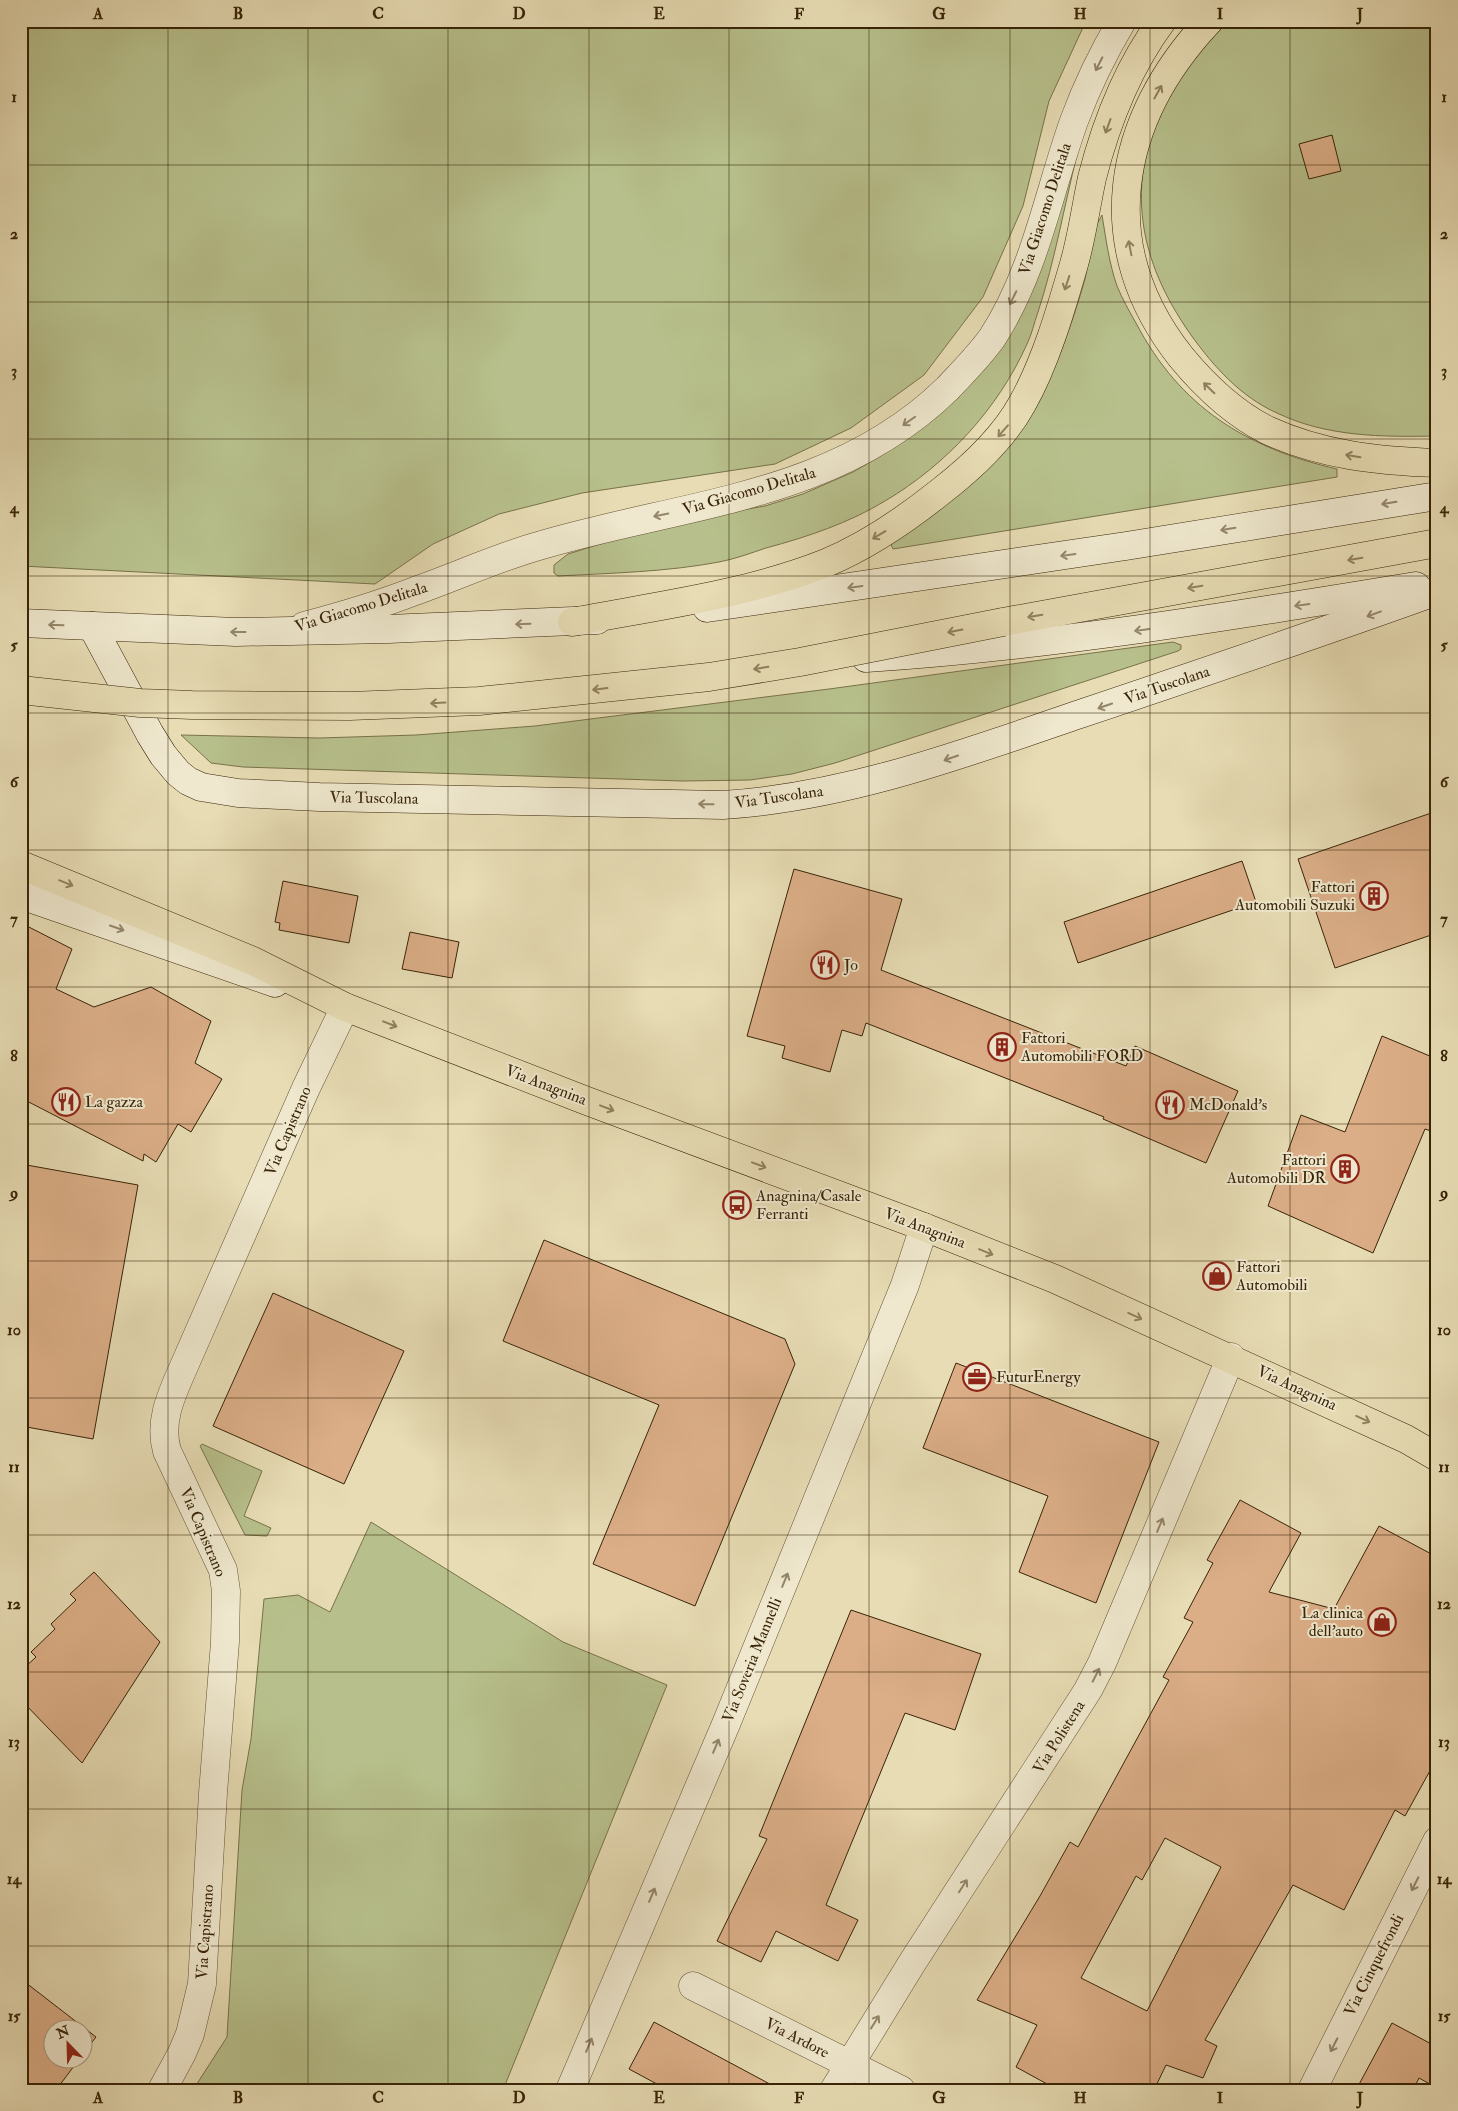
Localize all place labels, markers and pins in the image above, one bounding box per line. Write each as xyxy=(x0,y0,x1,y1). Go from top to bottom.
place label: Fattori Automobili Suzuki xyxy=(1234,877,1355,915)
building icon: Fattori Automobili Suzuki xyxy=(1359,881,1389,911)
restaurant icon: Jo xyxy=(810,950,840,980)
place label: Jo xyxy=(843,955,858,976)
place label: Fattori Automobili FORD xyxy=(1020,1028,1143,1066)
building icon: Fattori Automobili FORD xyxy=(987,1032,1017,1062)
restaurant icon: La gazza xyxy=(51,1087,81,1117)
restaurant icon: McDonald's xyxy=(1155,1090,1185,1120)
place label: La gazza xyxy=(85,1092,143,1112)
place label: McDonald's xyxy=(1189,1095,1267,1115)
place label: Fattori Automobili DR xyxy=(1226,1150,1327,1188)
building icon: Fattori Automobili DR xyxy=(1330,1154,1360,1184)
place label: Anagnina/Casale Ferranti xyxy=(755,1186,862,1224)
bus stop icon: Anagnina/Casale Ferranti xyxy=(722,1190,752,1220)
place label: Fattori Automobili xyxy=(1235,1257,1308,1295)
shop icon: Fattori Automobili xyxy=(1202,1261,1232,1291)
office icon: FuturEnergy xyxy=(962,1362,992,1392)
place label: FuturEnergy xyxy=(996,1367,1081,1387)
place label: La clinica dell'auto xyxy=(1301,1603,1363,1641)
shop icon: La clinica dell'auto xyxy=(1367,1607,1397,1637)

